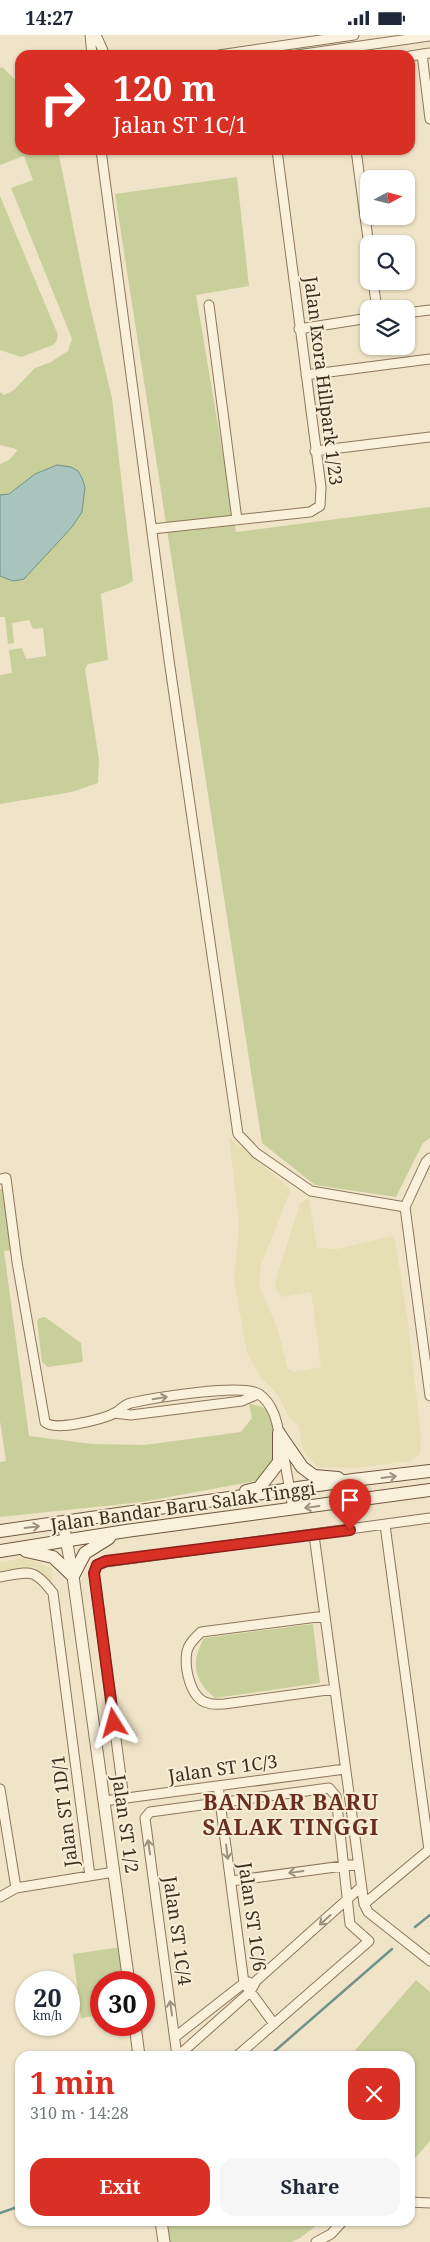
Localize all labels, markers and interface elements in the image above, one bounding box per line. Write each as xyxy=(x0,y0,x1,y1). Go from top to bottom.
text: 14:27 xyxy=(25,5,74,31)
text: 120 m xyxy=(113,64,216,111)
icon: right xyxy=(30,70,95,135)
text: Jalan ST 1C/1 xyxy=(113,109,248,139)
north arrow xyxy=(360,170,415,225)
map controls xyxy=(360,170,415,355)
button: search xyxy=(360,235,415,290)
street label: Jalan Ixora Hillpark 1/23 xyxy=(299,274,349,487)
button: layers xyxy=(360,300,415,355)
one-way arrow xyxy=(151,1393,167,1403)
one-way arrow xyxy=(381,1472,397,1482)
street label: Jalan Bandar Baru Salak Tinggi xyxy=(48,1475,317,1537)
pin xyxy=(329,1479,371,1530)
icon: arrive xyxy=(336,1486,364,1514)
one-way arrow xyxy=(305,1502,321,1512)
one-way arrow xyxy=(23,1522,39,1532)
position arrow xyxy=(87,1696,139,1748)
street label: Jalan ST 1C/3 xyxy=(166,1748,279,1788)
street label: Jalan ST 1D/1 xyxy=(45,1754,83,1869)
street label: Jalan ST 1/2 xyxy=(107,1772,145,1875)
district label: BANDAR BARU SALAK TINGGI xyxy=(203,1786,379,1841)
one-way arrow xyxy=(144,1839,154,1855)
one-way arrow xyxy=(222,1843,232,1859)
street label: Jalan ST 1C/6 xyxy=(233,1860,273,1973)
one-way arrow xyxy=(288,1867,304,1877)
street label: Jalan ST 1C/4 xyxy=(158,1874,198,1987)
one-way arrow xyxy=(318,1914,331,1926)
speed limit sign: 30 xyxy=(90,1971,155,2036)
text: 20 xyxy=(33,1980,62,2014)
one-way arrow xyxy=(165,2000,175,2016)
text: km/h xyxy=(33,2007,62,2024)
text: 1 min xyxy=(30,2062,115,2103)
button: close xyxy=(348,2068,400,2120)
text: 310 m · 14:28 xyxy=(30,2102,129,2124)
button: Exit xyxy=(30,2158,210,2216)
button: Share xyxy=(220,2158,400,2216)

